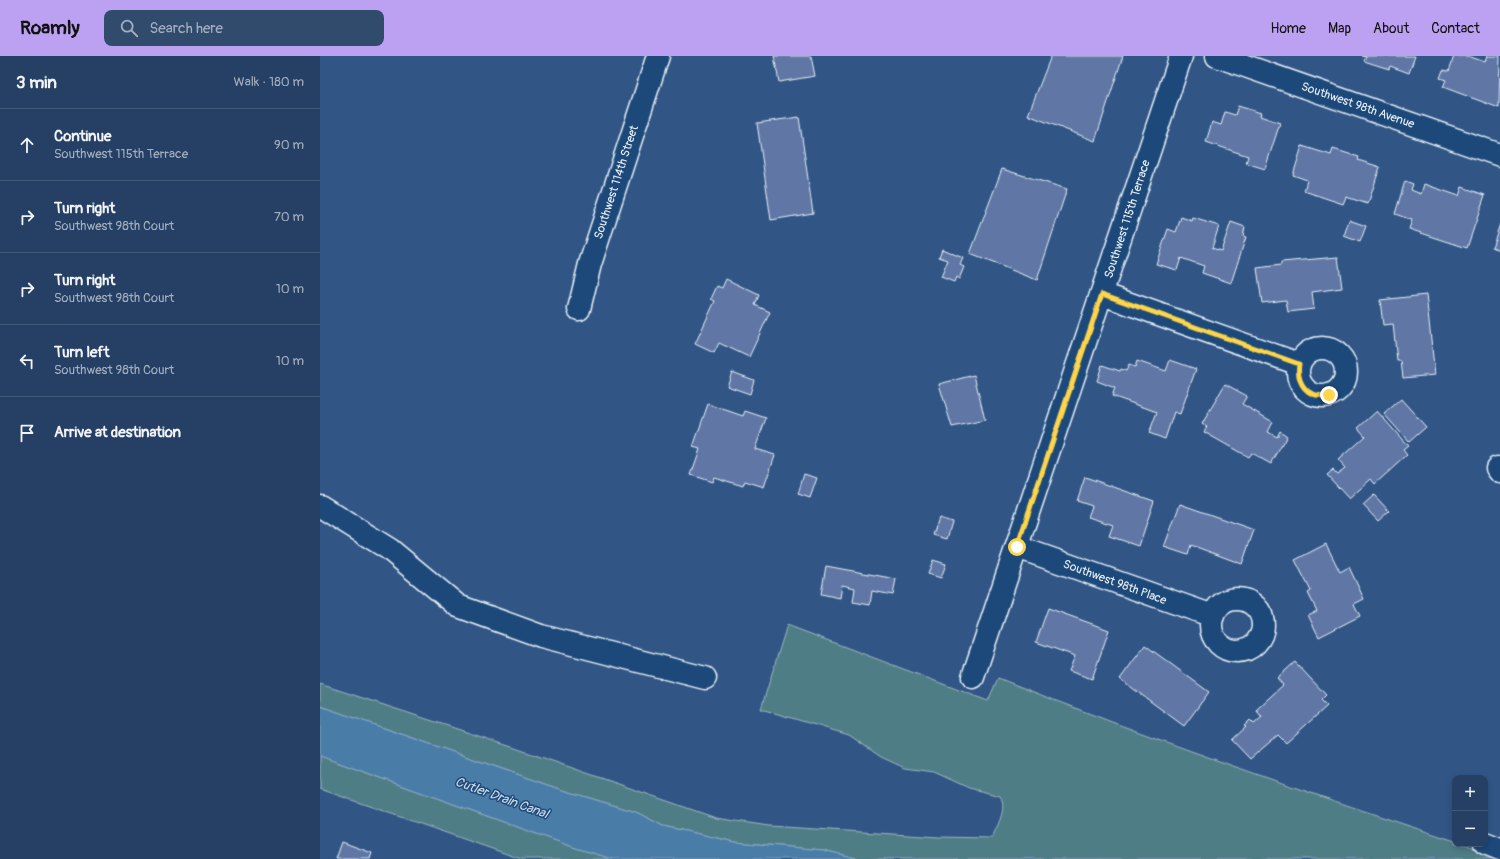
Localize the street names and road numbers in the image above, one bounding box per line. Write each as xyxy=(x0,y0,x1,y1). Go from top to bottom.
street label: Southwest 98th Avenue xyxy=(1299,79,1417,132)
street label: Southwest 114th Street xyxy=(591,123,642,241)
street label: Southwest 115th Terrace xyxy=(1101,158,1154,280)
street label: Southwest 98th Place xyxy=(1061,557,1169,608)

